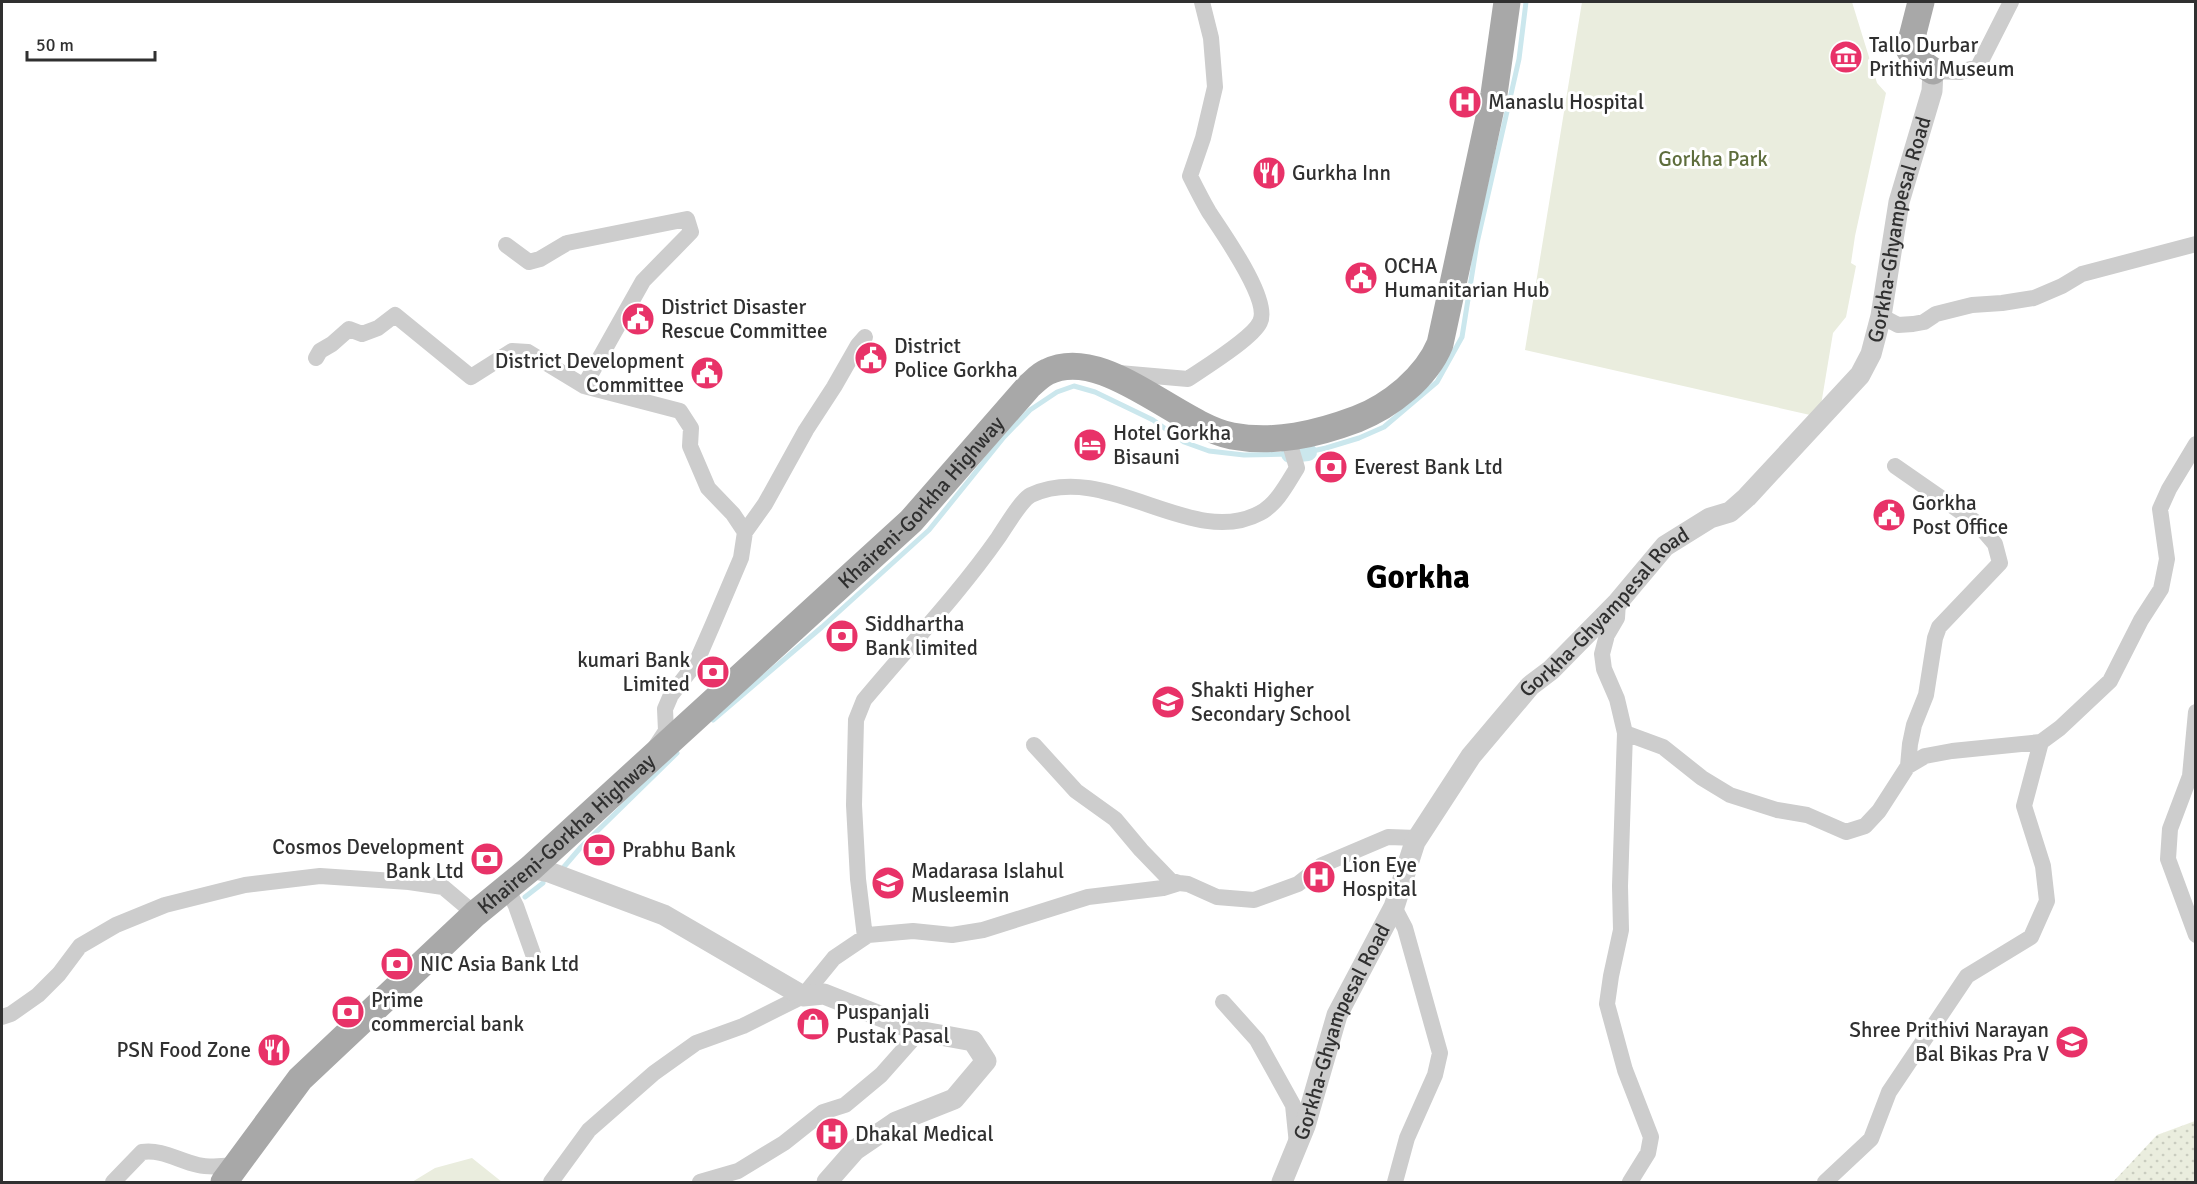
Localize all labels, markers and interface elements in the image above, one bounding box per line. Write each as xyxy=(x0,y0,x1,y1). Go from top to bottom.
scale bar xyxy=(27,24,154,62)
place label: Tallo Durbar Prithivi Museum xyxy=(1869,32,2015,82)
text: 50 m xyxy=(36,34,74,56)
museum icon: Tallo Durbar Prithivi Museum xyxy=(1828,39,1864,75)
hospital icon: Manaslu Hospital xyxy=(1447,84,1483,120)
place label: Manaslu Hospital xyxy=(1488,89,1644,115)
street label: Gorkha-Ghyampesal Road xyxy=(1862,113,1937,345)
park label: Gorkha Park xyxy=(1658,146,1768,172)
restaurant icon: Gurkha Inn xyxy=(1251,155,1287,191)
place label: Gurkha Inn xyxy=(1292,160,1391,186)
place label: OCHA Humanitarian Hub xyxy=(1384,253,1549,303)
public building icon: OCHA Humanitarian Hub xyxy=(1343,260,1379,296)
place label: District Disaster Rescue Committee xyxy=(661,294,828,344)
public building icon: District Disaster Rescue Committee xyxy=(620,301,656,337)
place label: District Police Gorkha xyxy=(894,333,1018,383)
public building icon: District Police Gorkha xyxy=(853,340,889,376)
place label: District Development Committee xyxy=(495,348,684,398)
public building icon: District Development Committee xyxy=(689,355,725,391)
street label: Khaireni-Gorkha Highway xyxy=(833,411,1010,594)
place label: Hotel Gorkha Bisauni xyxy=(1113,420,1231,470)
hotel icon: Hotel Gorkha Bisauni xyxy=(1072,427,1108,463)
bank icon: Everest Bank Ltd xyxy=(1313,449,1349,485)
place label: Everest Bank Ltd xyxy=(1354,454,1503,480)
place label: Gorkha Post Office xyxy=(1912,490,2008,540)
public building icon: Gorkha Post Office xyxy=(1871,497,1907,533)
street label: Gorkha-Ghyampesal Road xyxy=(1514,521,1694,702)
district label: Gorkha xyxy=(1366,557,1470,598)
place label: Siddhartha Bank limited xyxy=(865,611,978,661)
bank icon: Siddhartha Bank limited xyxy=(824,618,860,654)
place label: kumari Bank Limited xyxy=(577,647,690,697)
bank icon: kumari Bank Limited xyxy=(695,654,731,690)
place label: Shakti Higher Secondary School xyxy=(1191,677,1351,727)
school or university icon: Shakti Higher Secondary School xyxy=(1150,684,1186,720)
street label: Khaireni-Gorkha Highway xyxy=(472,748,661,920)
bank icon: Prabhu Bank xyxy=(581,832,617,868)
place label: Cosmos Development Bank Ltd xyxy=(272,834,464,884)
place label: Prabhu Bank xyxy=(622,837,736,863)
bank icon: Cosmos Development Bank Ltd xyxy=(469,841,505,877)
place label: Lion Eye Hospital xyxy=(1342,852,1417,902)
place label: Madarasa Islahul Musleemin xyxy=(911,858,1064,908)
hospital icon: Lion Eye Hospital xyxy=(1301,859,1337,895)
school or university icon: Madarasa Islahul Musleemin xyxy=(870,865,906,901)
street label: Gorkha-Ghyampesal Road xyxy=(1288,919,1396,1144)
bank icon: NIC Asia Bank Ltd xyxy=(379,946,415,982)
place label: NIC Asia Bank Ltd xyxy=(420,951,579,977)
place label: Prime commercial bank xyxy=(371,987,524,1037)
bank icon: Prime commercial bank xyxy=(330,994,366,1030)
place label: Puspanjali Pustak Pasal xyxy=(836,999,950,1049)
shop icon: Puspanjali Pustak Pasal xyxy=(795,1006,831,1042)
place label: Shree Prithivi Narayan Bal Bikas Pra V xyxy=(1849,1017,2049,1067)
school or university icon: Shree Prithivi Narayan Bal Bikas Pra V xyxy=(2054,1024,2090,1060)
restaurant icon: PSN Food Zone xyxy=(256,1032,292,1068)
place label: PSN Food Zone xyxy=(116,1037,251,1063)
hospital icon: Dhakal Medical xyxy=(814,1116,850,1152)
place label: Dhakal Medical xyxy=(855,1121,994,1147)

